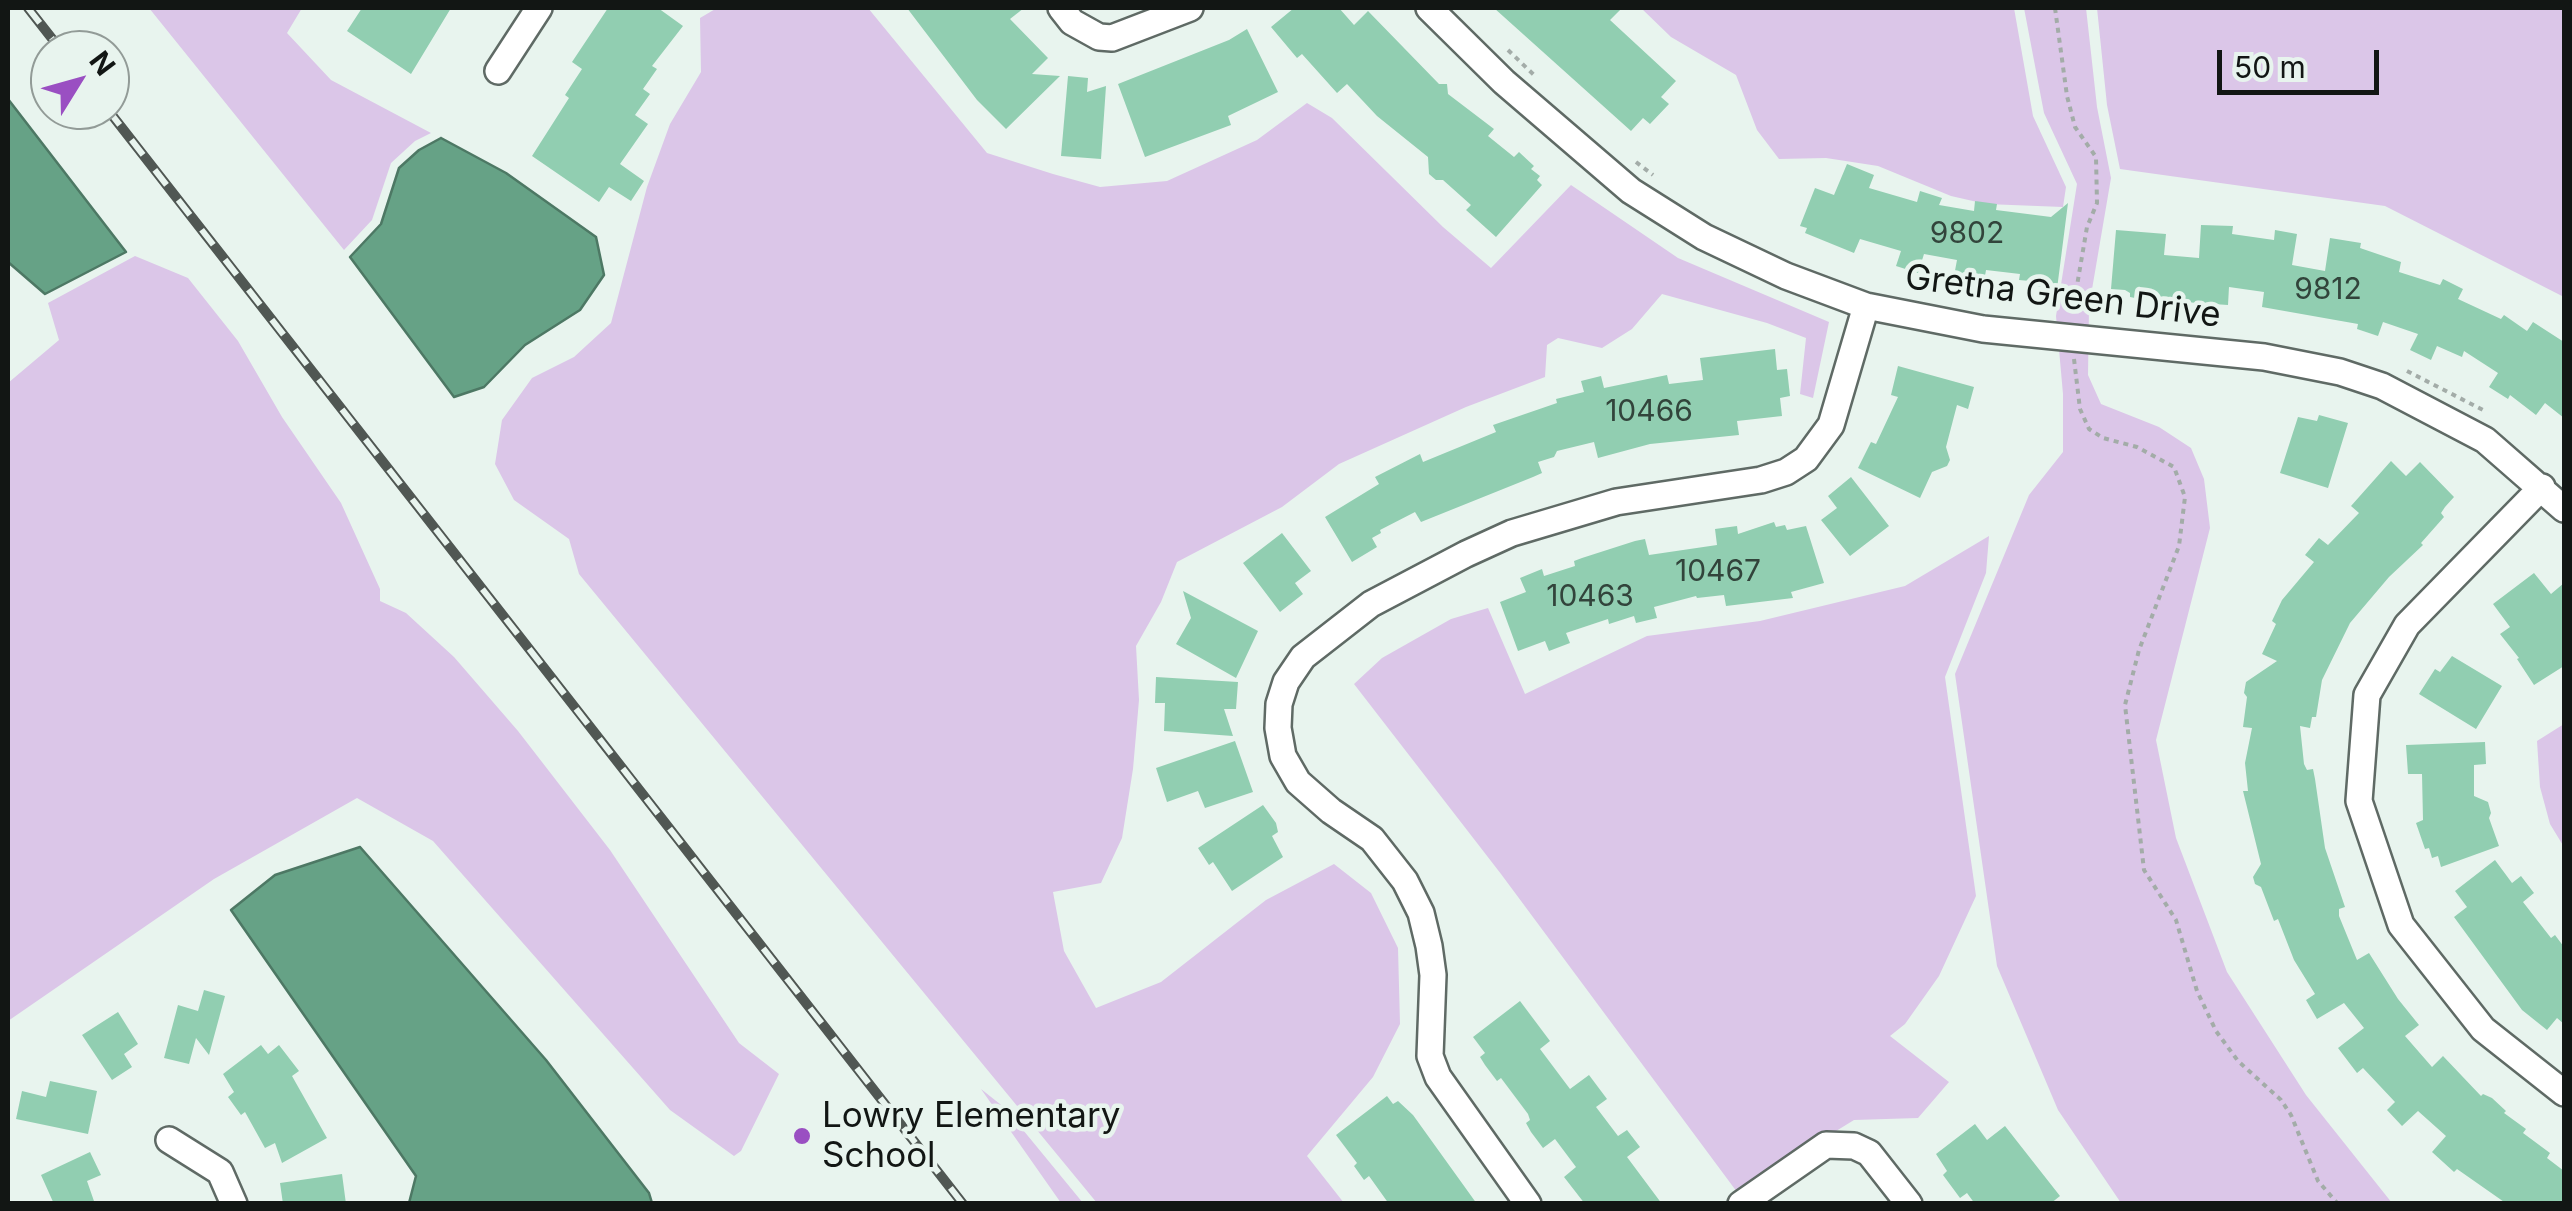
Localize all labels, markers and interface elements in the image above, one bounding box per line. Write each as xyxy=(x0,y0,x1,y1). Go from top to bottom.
north arrow xyxy=(30,30,130,130)
scale bar xyxy=(2222,30,2384,92)
text: N xyxy=(82,44,122,82)
text: 50 m xyxy=(2234,49,2306,85)
house number: 9802 xyxy=(1930,216,2004,252)
street label: Gretna Green Drive xyxy=(1903,257,2223,337)
house number: 9812 xyxy=(2294,272,2362,308)
house number: 10466 xyxy=(1605,394,1693,430)
house number: 10467 xyxy=(1675,554,1761,590)
house number: 10463 xyxy=(1546,579,1634,615)
place label: Lowry Elementary School xyxy=(822,1095,1120,1177)
marker: Lowry Elementary School xyxy=(791,1125,813,1147)

